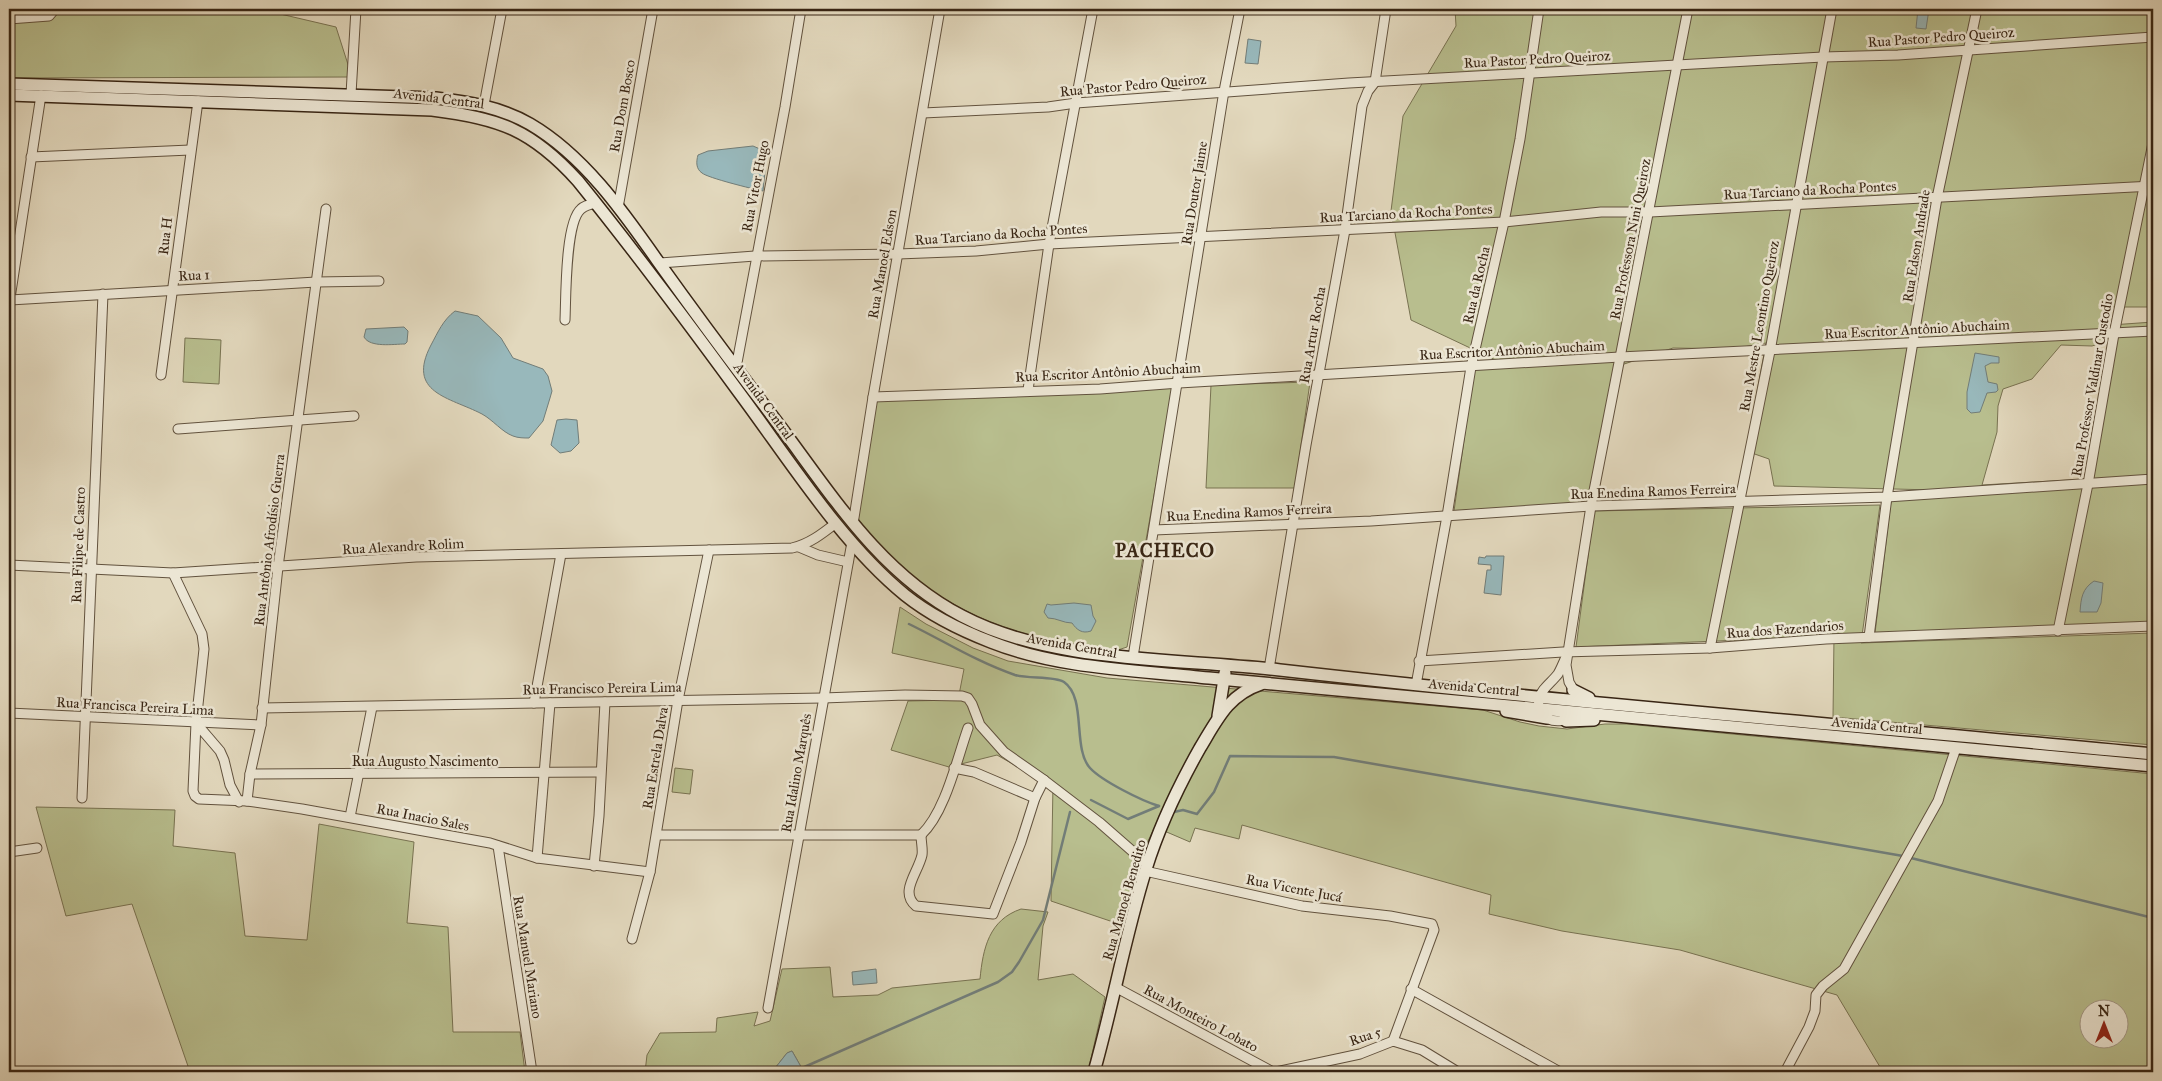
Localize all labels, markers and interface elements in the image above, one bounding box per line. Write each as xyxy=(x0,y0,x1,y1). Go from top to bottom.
street label: Rua Pastor Pedro Queiroz xyxy=(1867,24,2015,51)
street label: Rua Pastor Pedro Queiroz xyxy=(1463,47,1611,72)
street label: Rua Dom Bosco xyxy=(606,58,639,154)
street label: Rua Pastor Pedro Queiroz xyxy=(1059,71,1208,100)
street label: Avenida Central xyxy=(392,84,486,113)
street label: Rua Vitor Hugo xyxy=(738,139,773,233)
street label: Rua Doutor Jaime xyxy=(1178,140,1212,246)
street label: Rua Professora Nini Queiroz xyxy=(1606,156,1655,321)
street label: Rua Tarciano da Rocha Pontes xyxy=(1723,177,1897,204)
street label: Rua Edson Andrade xyxy=(1899,188,1934,304)
street label: Rua Tarciano da Rocha Pontes xyxy=(1319,200,1493,227)
street label: Rua Manoel Edson xyxy=(865,208,901,320)
street label: Rua H xyxy=(155,216,176,256)
street label: Rua Tarciano da Rocha Pontes xyxy=(914,220,1088,249)
street label: Rua Mestre Leontino Queiroz xyxy=(1736,239,1783,413)
street label: Rua da Rocha xyxy=(1459,245,1494,325)
street label: Rua 1 xyxy=(178,266,211,285)
street label: Rua Artur Rocha xyxy=(1296,285,1329,385)
street label: Rua Professor Valdinar Custodio xyxy=(2068,292,2117,478)
street label: Rua Escritor Antônio Abuchaim xyxy=(1824,316,2011,343)
street label: Rua Escritor Antônio Abuchaim xyxy=(1419,337,1606,364)
street label: Avenida Central xyxy=(729,359,797,443)
street label: Rua Escritor Antônio Abuchaim xyxy=(1015,359,1202,386)
street label: Rua Antônio Afrodísio Guerra xyxy=(251,453,288,627)
street label: Rua Enedina Ramos Ferreira xyxy=(1570,480,1736,503)
street label: Rua Filipe de Castro xyxy=(68,487,89,603)
street label: Rua Enedina Ramos Ferreira xyxy=(1166,500,1332,525)
street label: Rua Alexandre Rolim xyxy=(342,535,465,558)
district label: PACHECO xyxy=(1115,539,1215,562)
street label: Rua dos Fazendarios xyxy=(1726,617,1844,642)
street label: Avenida Central xyxy=(1024,629,1119,662)
street label: Avenida Central xyxy=(1427,675,1520,700)
street label: Rua Francisco Pereira Lima xyxy=(522,679,682,698)
street label: Rua Francisca Pereira Lima xyxy=(56,694,214,719)
street label: Rua Estrela Dalva xyxy=(639,706,672,810)
street label: Rua Idalino Marquês xyxy=(778,712,816,834)
street label: Avenida Central xyxy=(1830,713,1923,738)
street label: Rua Augusto Nascimento xyxy=(352,753,498,770)
street label: Rua Inacio Sales xyxy=(375,800,471,835)
street label: Rua Manoel Benedito xyxy=(1099,838,1150,963)
street label: Rua Vicente Jucá xyxy=(1244,871,1343,907)
street label: Rua Manuel Mariano xyxy=(509,894,546,1020)
street label: Rua Monteiro Lobato xyxy=(1141,981,1261,1056)
north arrow xyxy=(2080,998,2130,1048)
text: N xyxy=(2098,1003,2110,1020)
street label: Rua 5 xyxy=(1347,1023,1384,1050)

